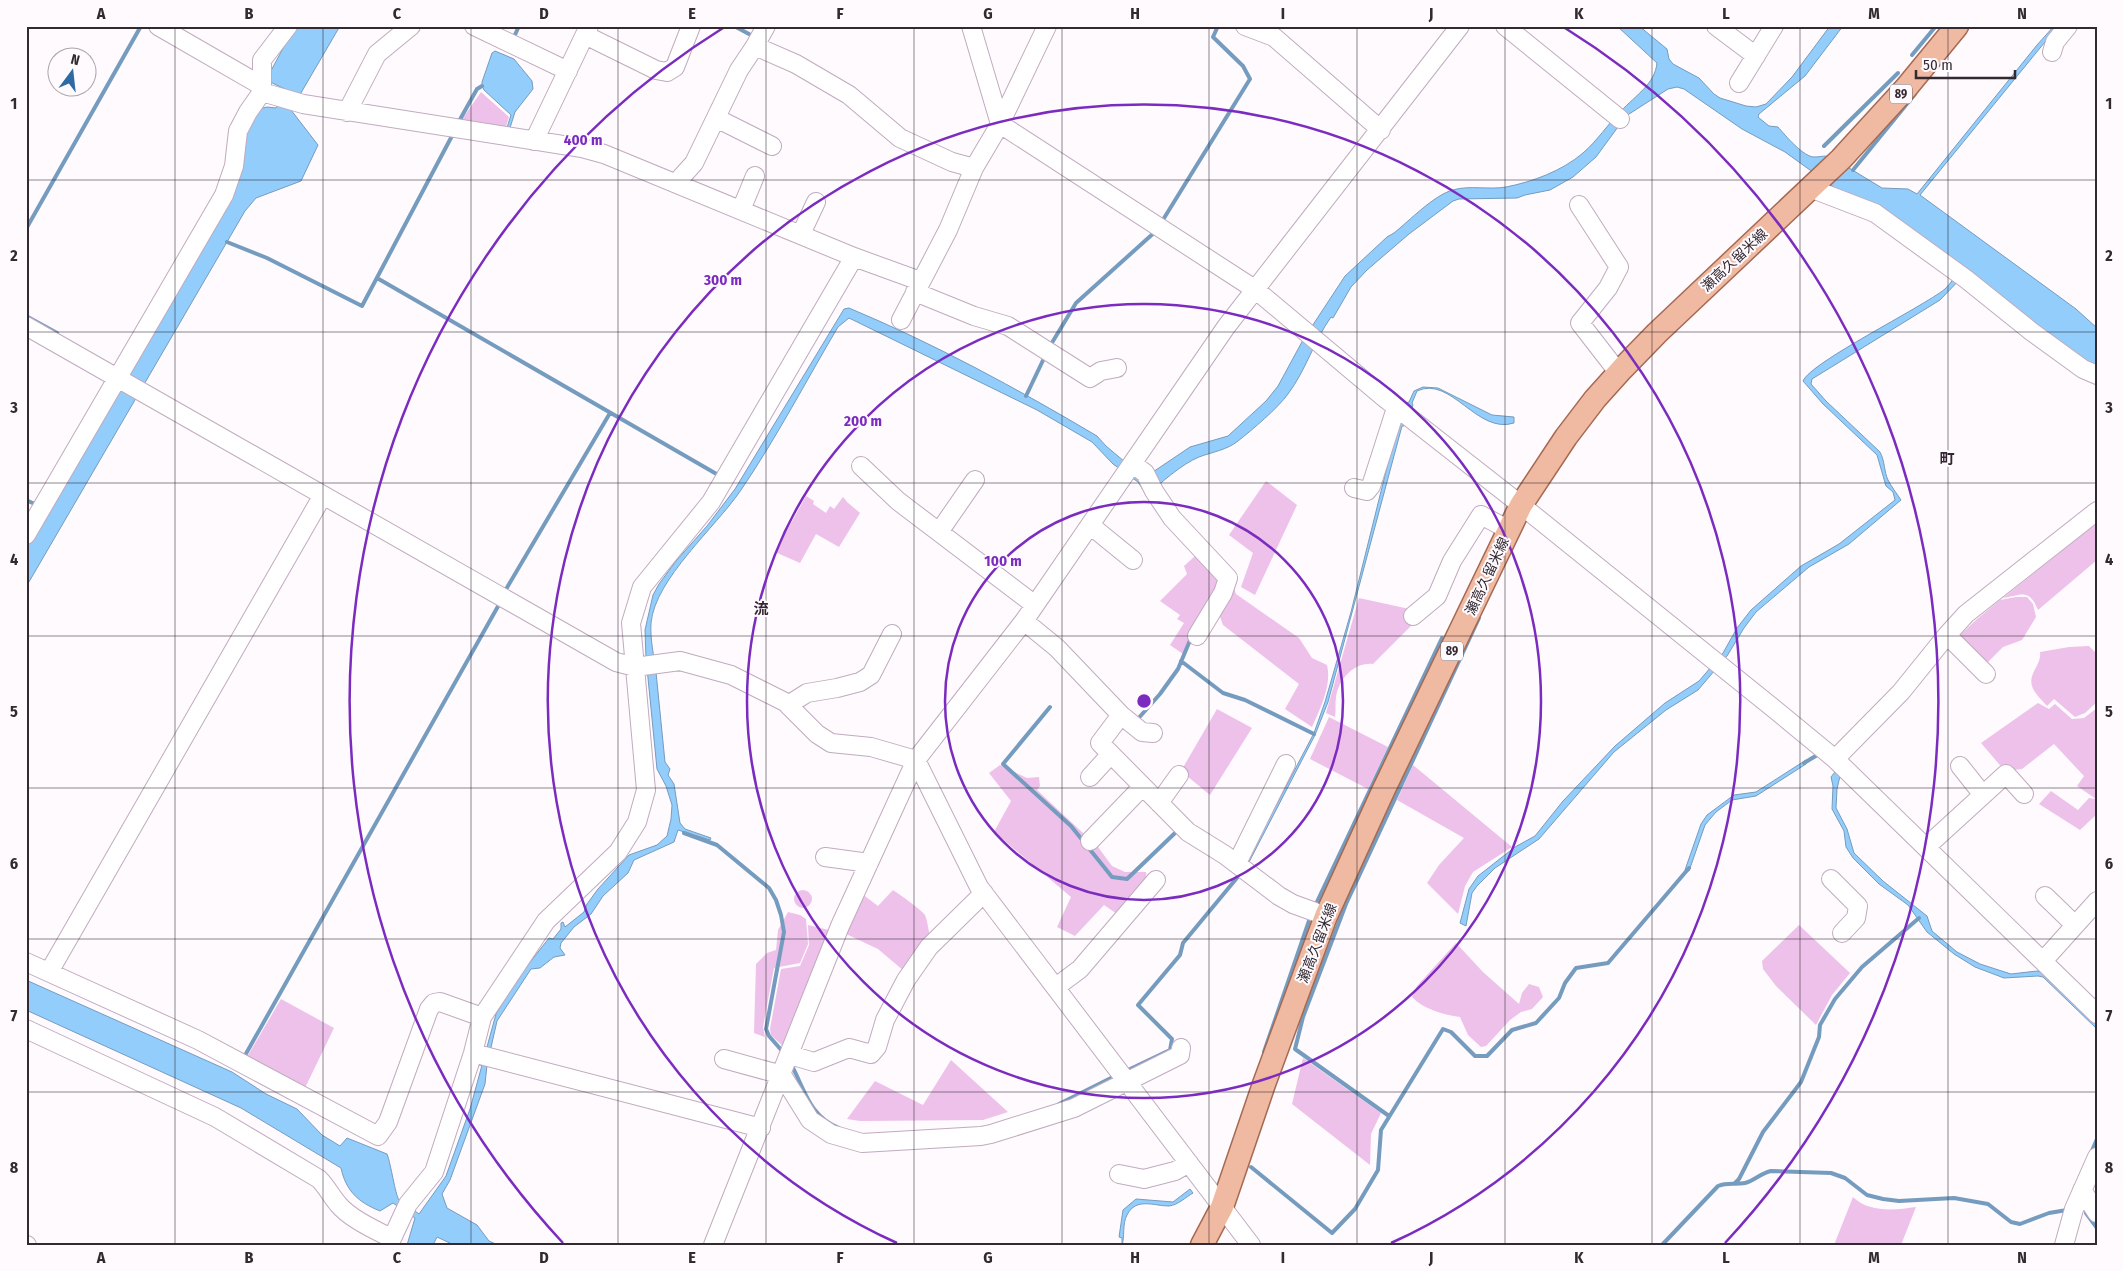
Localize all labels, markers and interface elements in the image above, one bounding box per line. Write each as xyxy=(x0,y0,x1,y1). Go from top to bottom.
text: A xyxy=(96,4,106,23)
text: B xyxy=(245,4,254,23)
text: C xyxy=(393,4,402,23)
text: D xyxy=(539,4,549,23)
text: E xyxy=(688,4,696,23)
text: F xyxy=(836,4,844,23)
text: G xyxy=(983,4,993,23)
text: H xyxy=(1130,4,1140,23)
text: I xyxy=(1281,4,1285,23)
text: J xyxy=(1428,4,1433,23)
text: K xyxy=(1574,4,1584,23)
text: L xyxy=(1722,4,1730,23)
text: M xyxy=(1868,4,1880,23)
text: N xyxy=(2017,4,2027,23)
north arrow xyxy=(48,48,98,98)
scale bar xyxy=(1916,48,2014,80)
text: N xyxy=(69,51,81,69)
text: 50 m xyxy=(1923,56,1953,74)
road number: 89 xyxy=(1890,85,1912,104)
text: 1 xyxy=(11,94,17,113)
text: 1 xyxy=(2106,94,2112,113)
text: 400 m xyxy=(564,131,602,149)
street label: 瀬高久留米線 xyxy=(1698,226,1771,295)
text: 2 xyxy=(9,246,18,265)
text: 2 xyxy=(2104,246,2113,265)
text: 300 m xyxy=(703,271,742,289)
text: 3 xyxy=(9,398,18,417)
text: 3 xyxy=(2104,398,2113,417)
text: 200 m xyxy=(843,412,882,430)
district label: 町 xyxy=(1939,450,1955,468)
street label: 瀬高久留米線 xyxy=(1462,535,1513,618)
text: 4 xyxy=(10,550,18,569)
text: 4 xyxy=(2105,550,2113,569)
text: 100 m xyxy=(984,552,1022,570)
district label: 流 xyxy=(753,600,769,618)
road number: 89 xyxy=(1441,641,1463,660)
centre of rings xyxy=(1135,692,1153,710)
text: 5 xyxy=(10,702,18,721)
text: 5 xyxy=(2105,702,2113,721)
text: 6 xyxy=(10,854,18,873)
text: 6 xyxy=(2105,854,2113,873)
street label: 瀬高久留米線 xyxy=(1294,901,1340,985)
text: 7 xyxy=(11,1006,18,1025)
text: 7 xyxy=(2106,1006,2113,1025)
text: 8 xyxy=(10,1158,19,1177)
text: 8 xyxy=(2105,1158,2114,1177)
text: A xyxy=(96,1248,106,1267)
text: B xyxy=(245,1248,254,1267)
text: C xyxy=(393,1248,402,1267)
text: D xyxy=(539,1248,549,1267)
text: E xyxy=(688,1248,696,1267)
text: F xyxy=(836,1248,844,1267)
text: G xyxy=(983,1248,993,1267)
text: H xyxy=(1130,1248,1140,1267)
text: I xyxy=(1281,1248,1285,1267)
text: J xyxy=(1428,1248,1433,1267)
text: K xyxy=(1574,1248,1584,1267)
text: L xyxy=(1722,1248,1730,1267)
text: M xyxy=(1868,1248,1880,1267)
text: N xyxy=(2017,1248,2027,1267)

